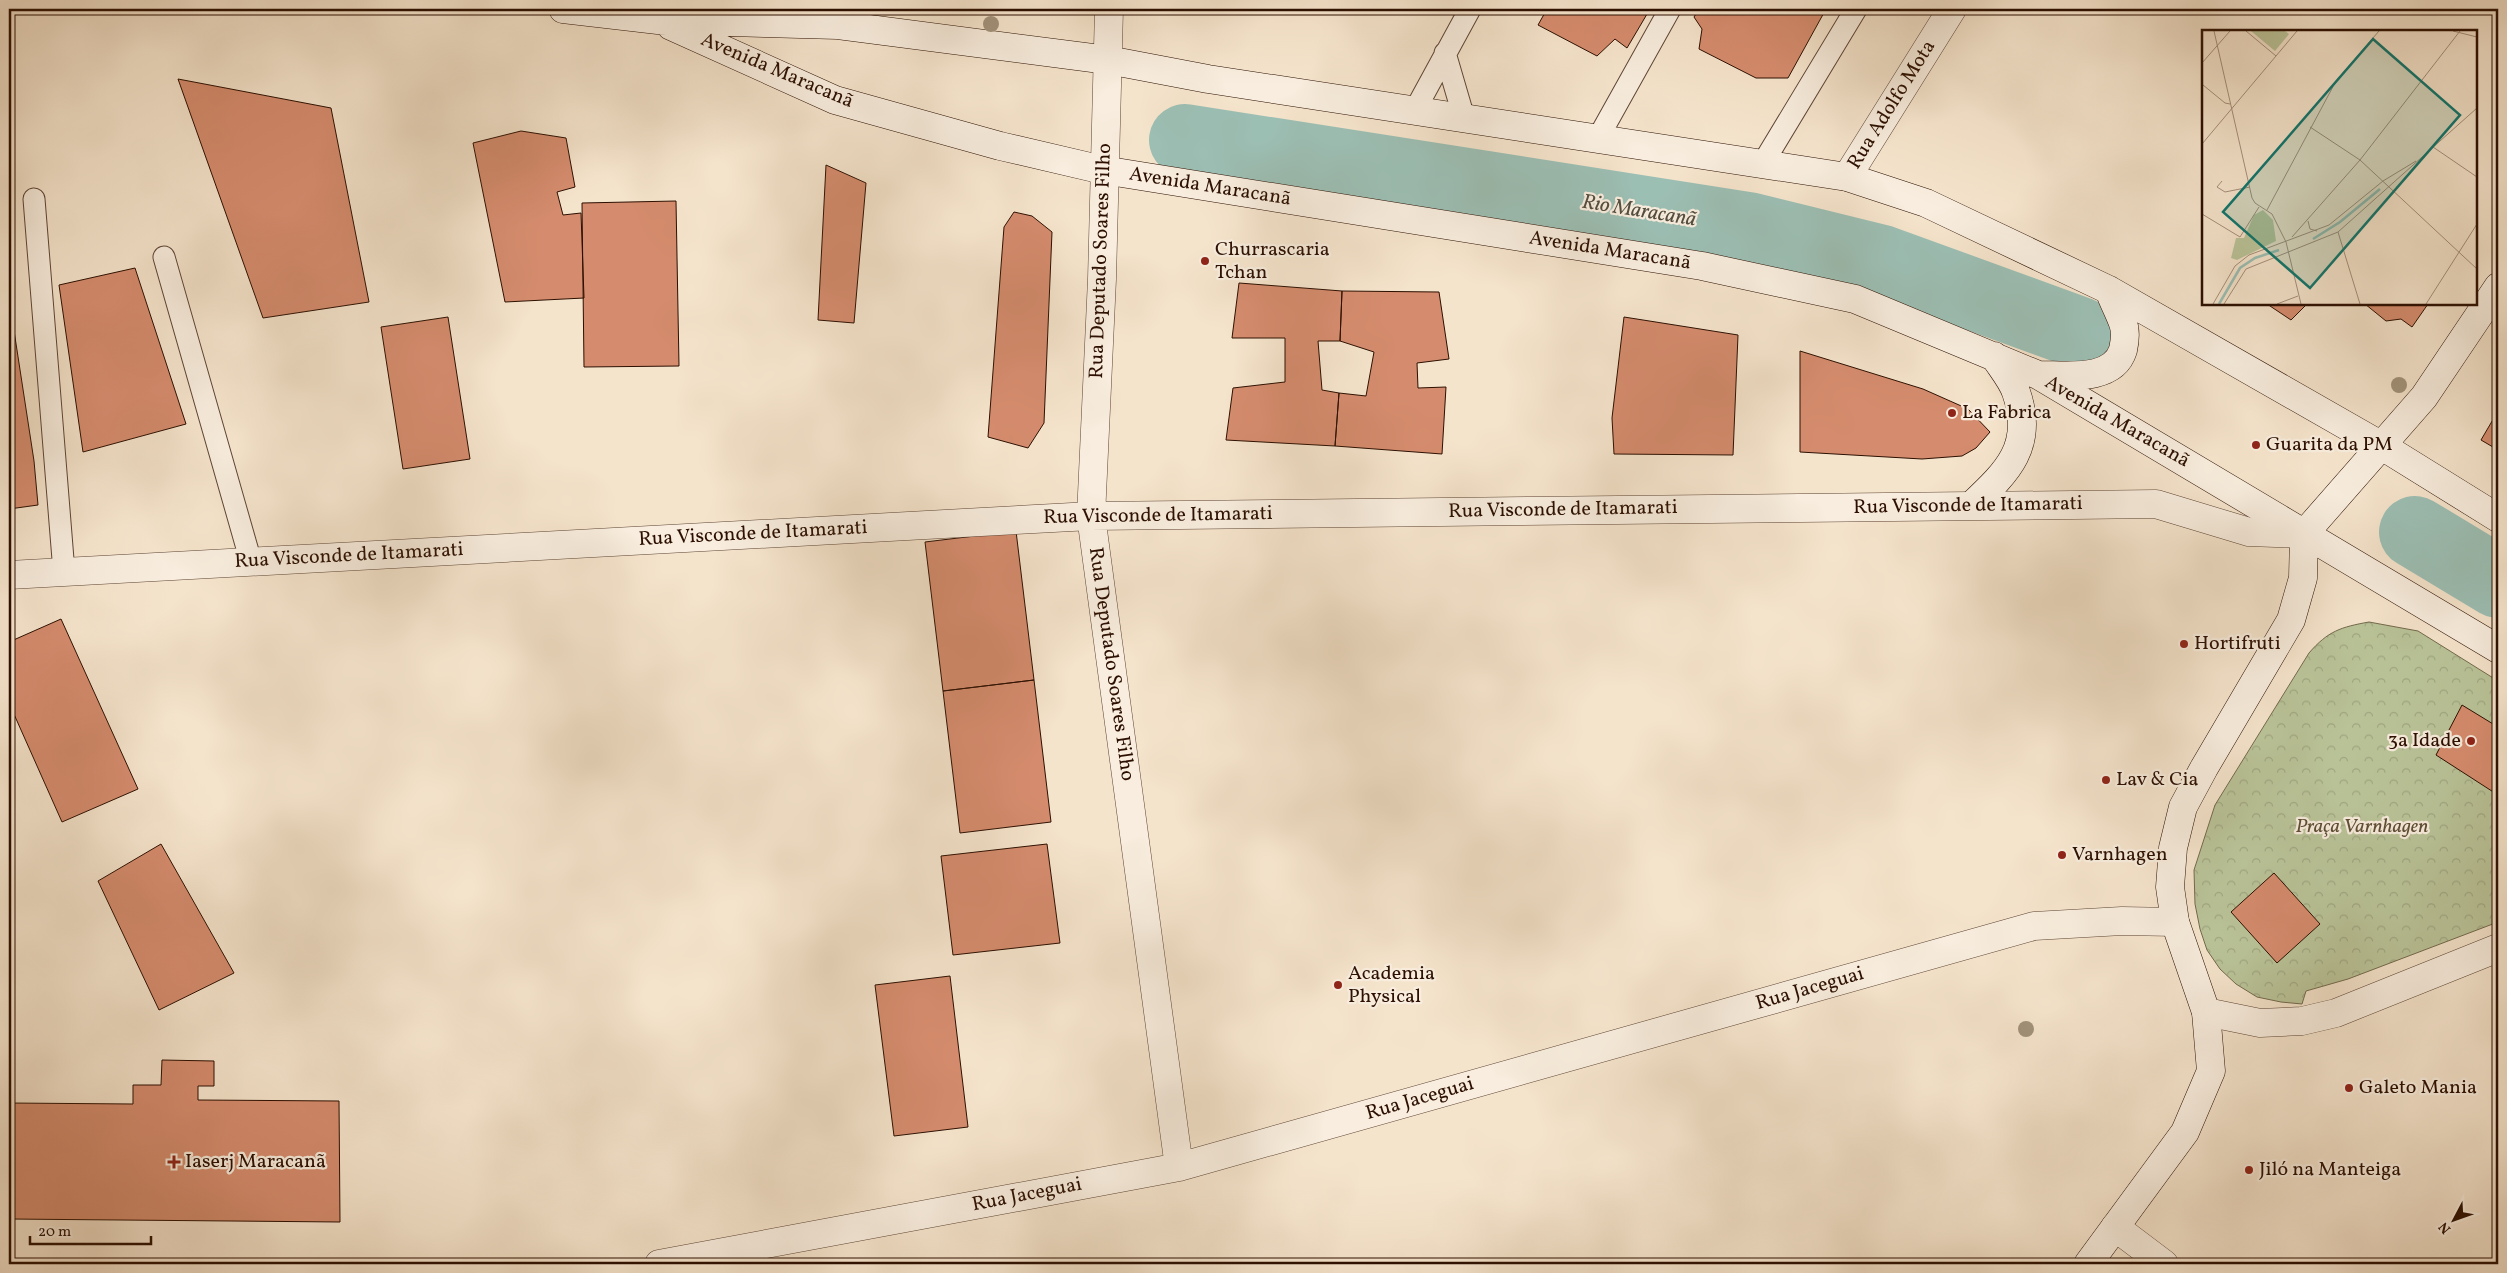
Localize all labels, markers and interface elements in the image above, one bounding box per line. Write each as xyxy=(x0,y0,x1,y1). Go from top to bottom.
street label: Avenida Maracanã xyxy=(696,26,858,116)
inset map xyxy=(2202,30,2477,305)
street label: Rua Adolfo Mota xyxy=(1841,35,1943,175)
street label: Rua Deputado Soares Filho xyxy=(1083,143,1119,379)
street label: Avenida Maracanã xyxy=(1127,160,1293,214)
water label: Rio Maracanã xyxy=(1580,188,1699,235)
street label: Avenida Maracanã xyxy=(1527,224,1693,278)
place label: Churrascaria Tchan xyxy=(1215,236,1330,287)
marker: Churrascaria Tchan xyxy=(1199,255,1211,267)
street label: Avenida Maracanã xyxy=(2039,369,2195,475)
place label: La Fabrica xyxy=(1962,399,2052,427)
marker: La Fabrica xyxy=(1946,407,1958,419)
place label: Guarita da PM xyxy=(2266,431,2393,459)
marker: Guarita da PM xyxy=(2250,439,2262,451)
street label: Rua Visconde de Itamarati xyxy=(1853,490,2083,522)
street label: Rua Visconde de Itamarati xyxy=(1448,494,1678,526)
street label: Rua Visconde de Itamarati xyxy=(1043,500,1273,532)
street label: Rua Visconde de Itamarati xyxy=(638,514,868,554)
street label: Rua Visconde de Itamarati xyxy=(234,536,464,576)
street label: Rua Deputado Soares Filho xyxy=(1081,545,1141,783)
place label: Hortifruti xyxy=(2194,630,2281,658)
marker: Hortifruti xyxy=(2178,638,2190,650)
place label: 3a Idade xyxy=(2388,727,2461,755)
marker: 3a Idade xyxy=(2465,735,2477,747)
place label: Lav & Cia xyxy=(2116,766,2198,794)
marker: Lav & Cia xyxy=(2100,774,2112,786)
park label: Praça Varnhagen xyxy=(2296,813,2428,841)
place label: Varnhagen xyxy=(2072,841,2168,869)
marker: Varnhagen xyxy=(2056,849,2068,861)
place label: Academia Physical xyxy=(1348,960,1435,1011)
street label: Rua Jaceguai xyxy=(1753,960,1867,1018)
marker: Academia Physical xyxy=(1332,979,1344,991)
street label: Rua Jaceguai xyxy=(1363,1070,1477,1128)
place label: Galeto Mania xyxy=(2359,1074,2477,1102)
marker: Galeto Mania xyxy=(2343,1082,2355,1094)
place label: Iaserj Maracanã xyxy=(185,1148,326,1176)
marker: Iaserj Maracanã xyxy=(167,1155,181,1169)
place label: Jiló na Manteiga xyxy=(2259,1156,2401,1184)
marker: Jiló na Manteiga xyxy=(2243,1164,2255,1176)
street label: Rua Jaceguai xyxy=(970,1171,1084,1219)
north arrow xyxy=(2430,1196,2480,1246)
scale bar xyxy=(30,1213,151,1245)
text: N xyxy=(2435,1217,2456,1238)
text: 20 m xyxy=(38,1222,71,1243)

